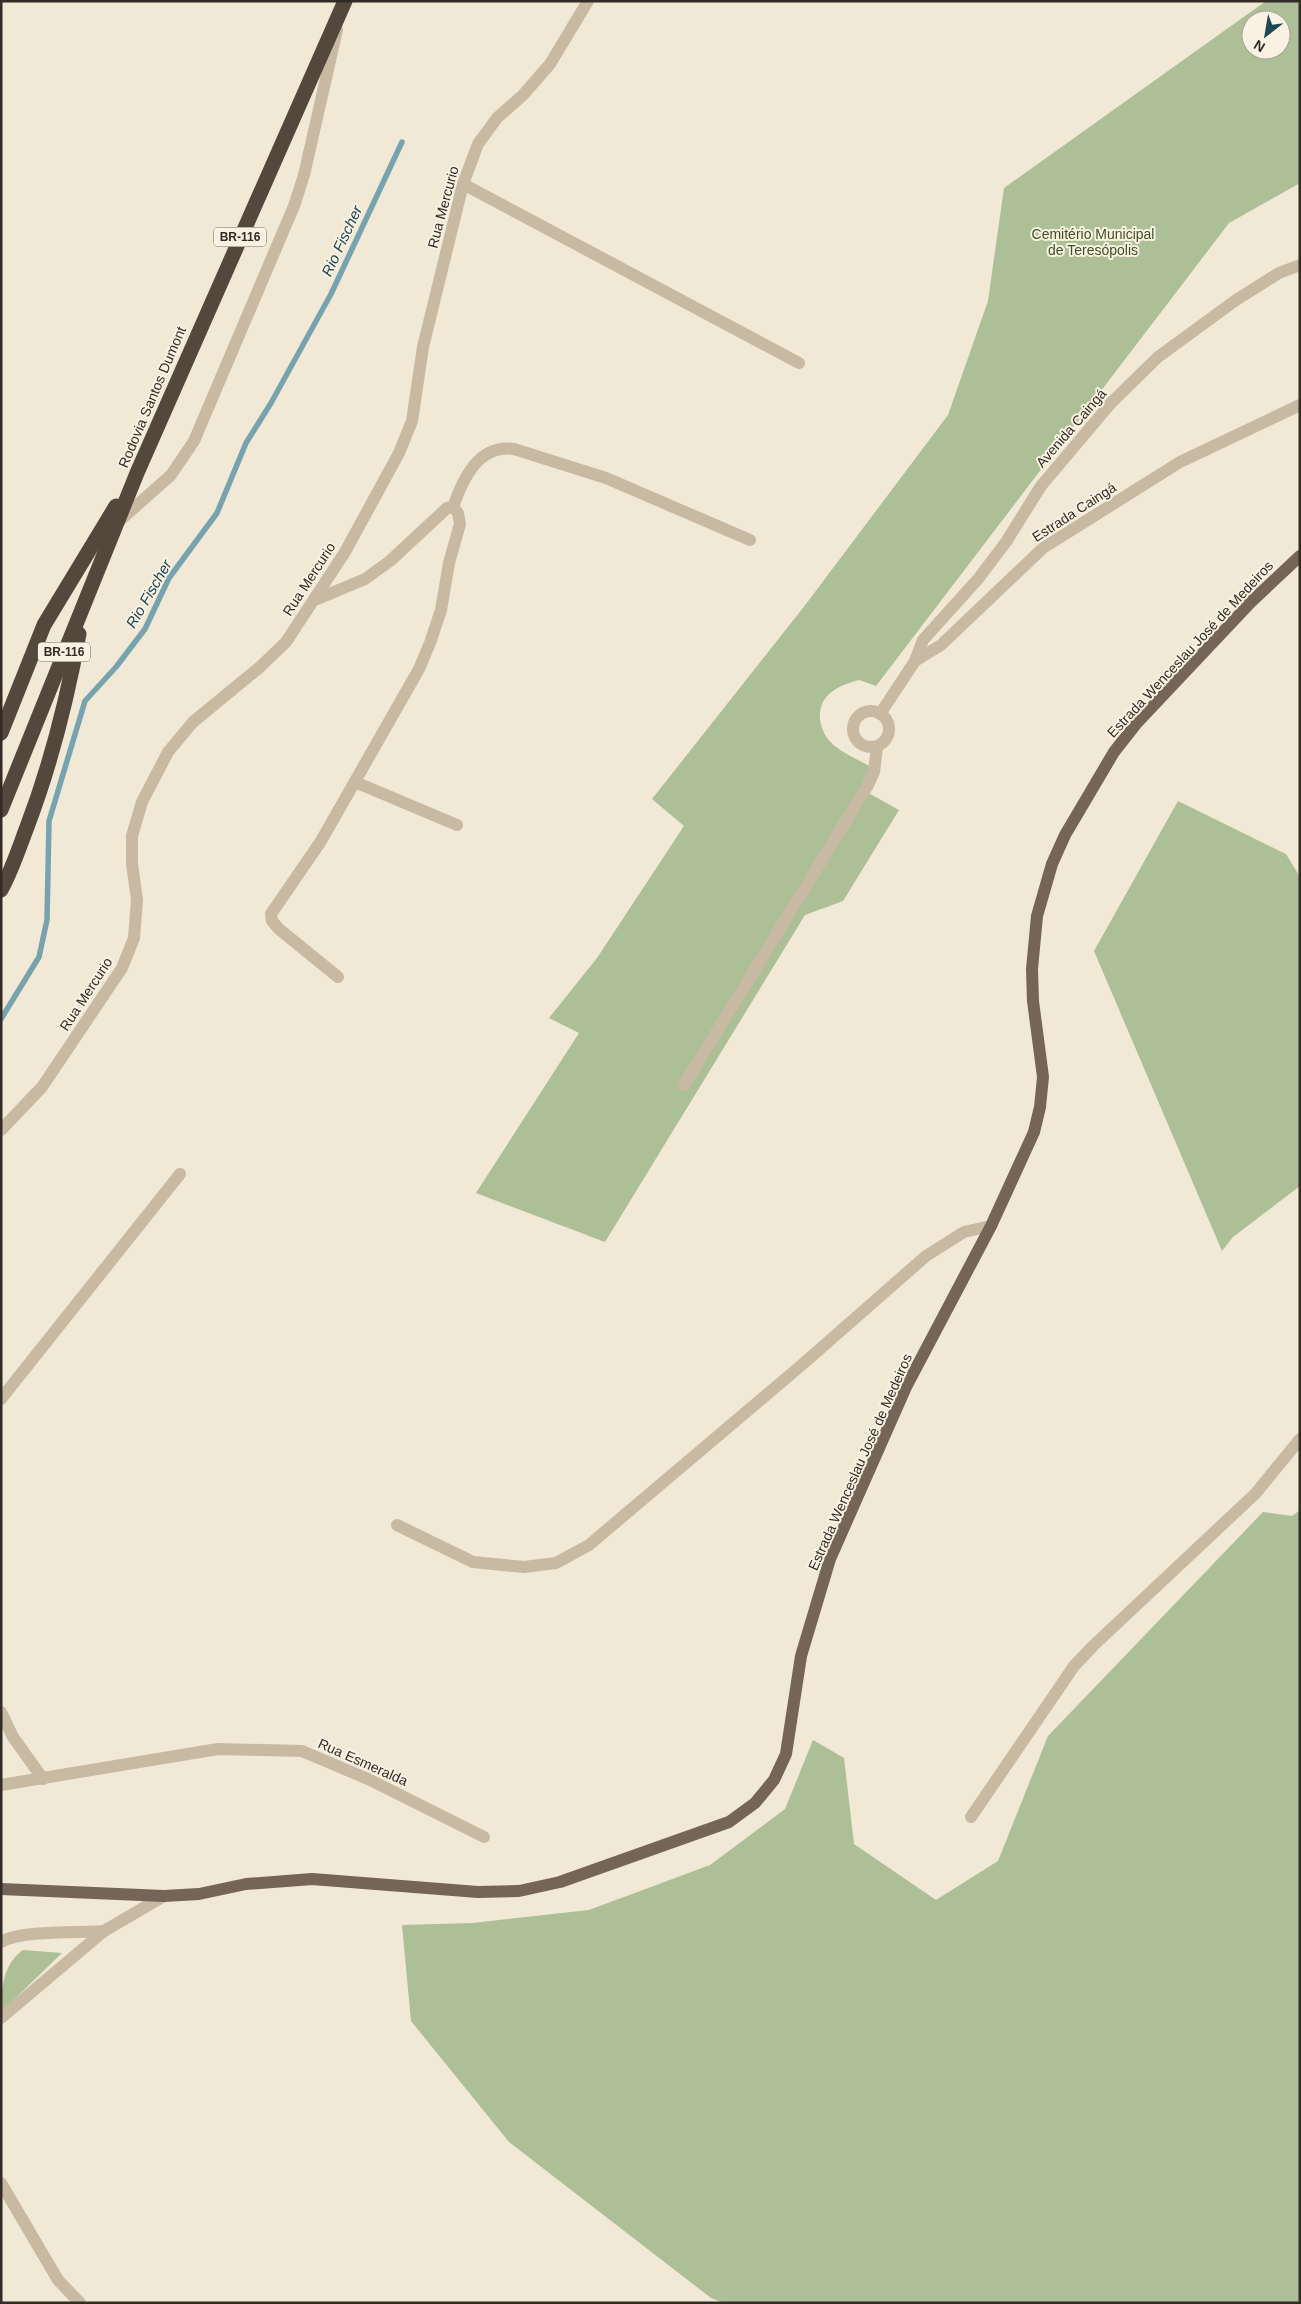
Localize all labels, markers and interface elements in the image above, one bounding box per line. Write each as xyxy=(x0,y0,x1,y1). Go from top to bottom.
north arrow xyxy=(1241,10,1291,60)
text: N xyxy=(1251,37,1268,56)
street label: Rua Mercurio xyxy=(424,164,462,250)
water label: Rio Fischer xyxy=(318,202,366,279)
park label: Cemitério Municipal de Teresópolis xyxy=(1032,226,1154,258)
road number: BR-116 xyxy=(214,228,266,246)
street label: Rodovia Santos Dumont xyxy=(115,324,189,470)
street label: Avenida Caingá xyxy=(1033,385,1110,470)
street label: Estrada Caingá xyxy=(1029,479,1119,545)
street label: Rua Mercurio xyxy=(279,539,339,619)
water label: Rio Fischer xyxy=(122,556,175,631)
street label: Estrada Wenceslau José de Medeiros xyxy=(1104,557,1276,741)
road number: BR-116 xyxy=(38,642,90,662)
street label: Rua Mercurio xyxy=(56,954,116,1034)
street label: Estrada Wenceslau José de Medeiros xyxy=(805,1351,915,1573)
street label: Rua Esmeralda xyxy=(316,1735,411,1789)

